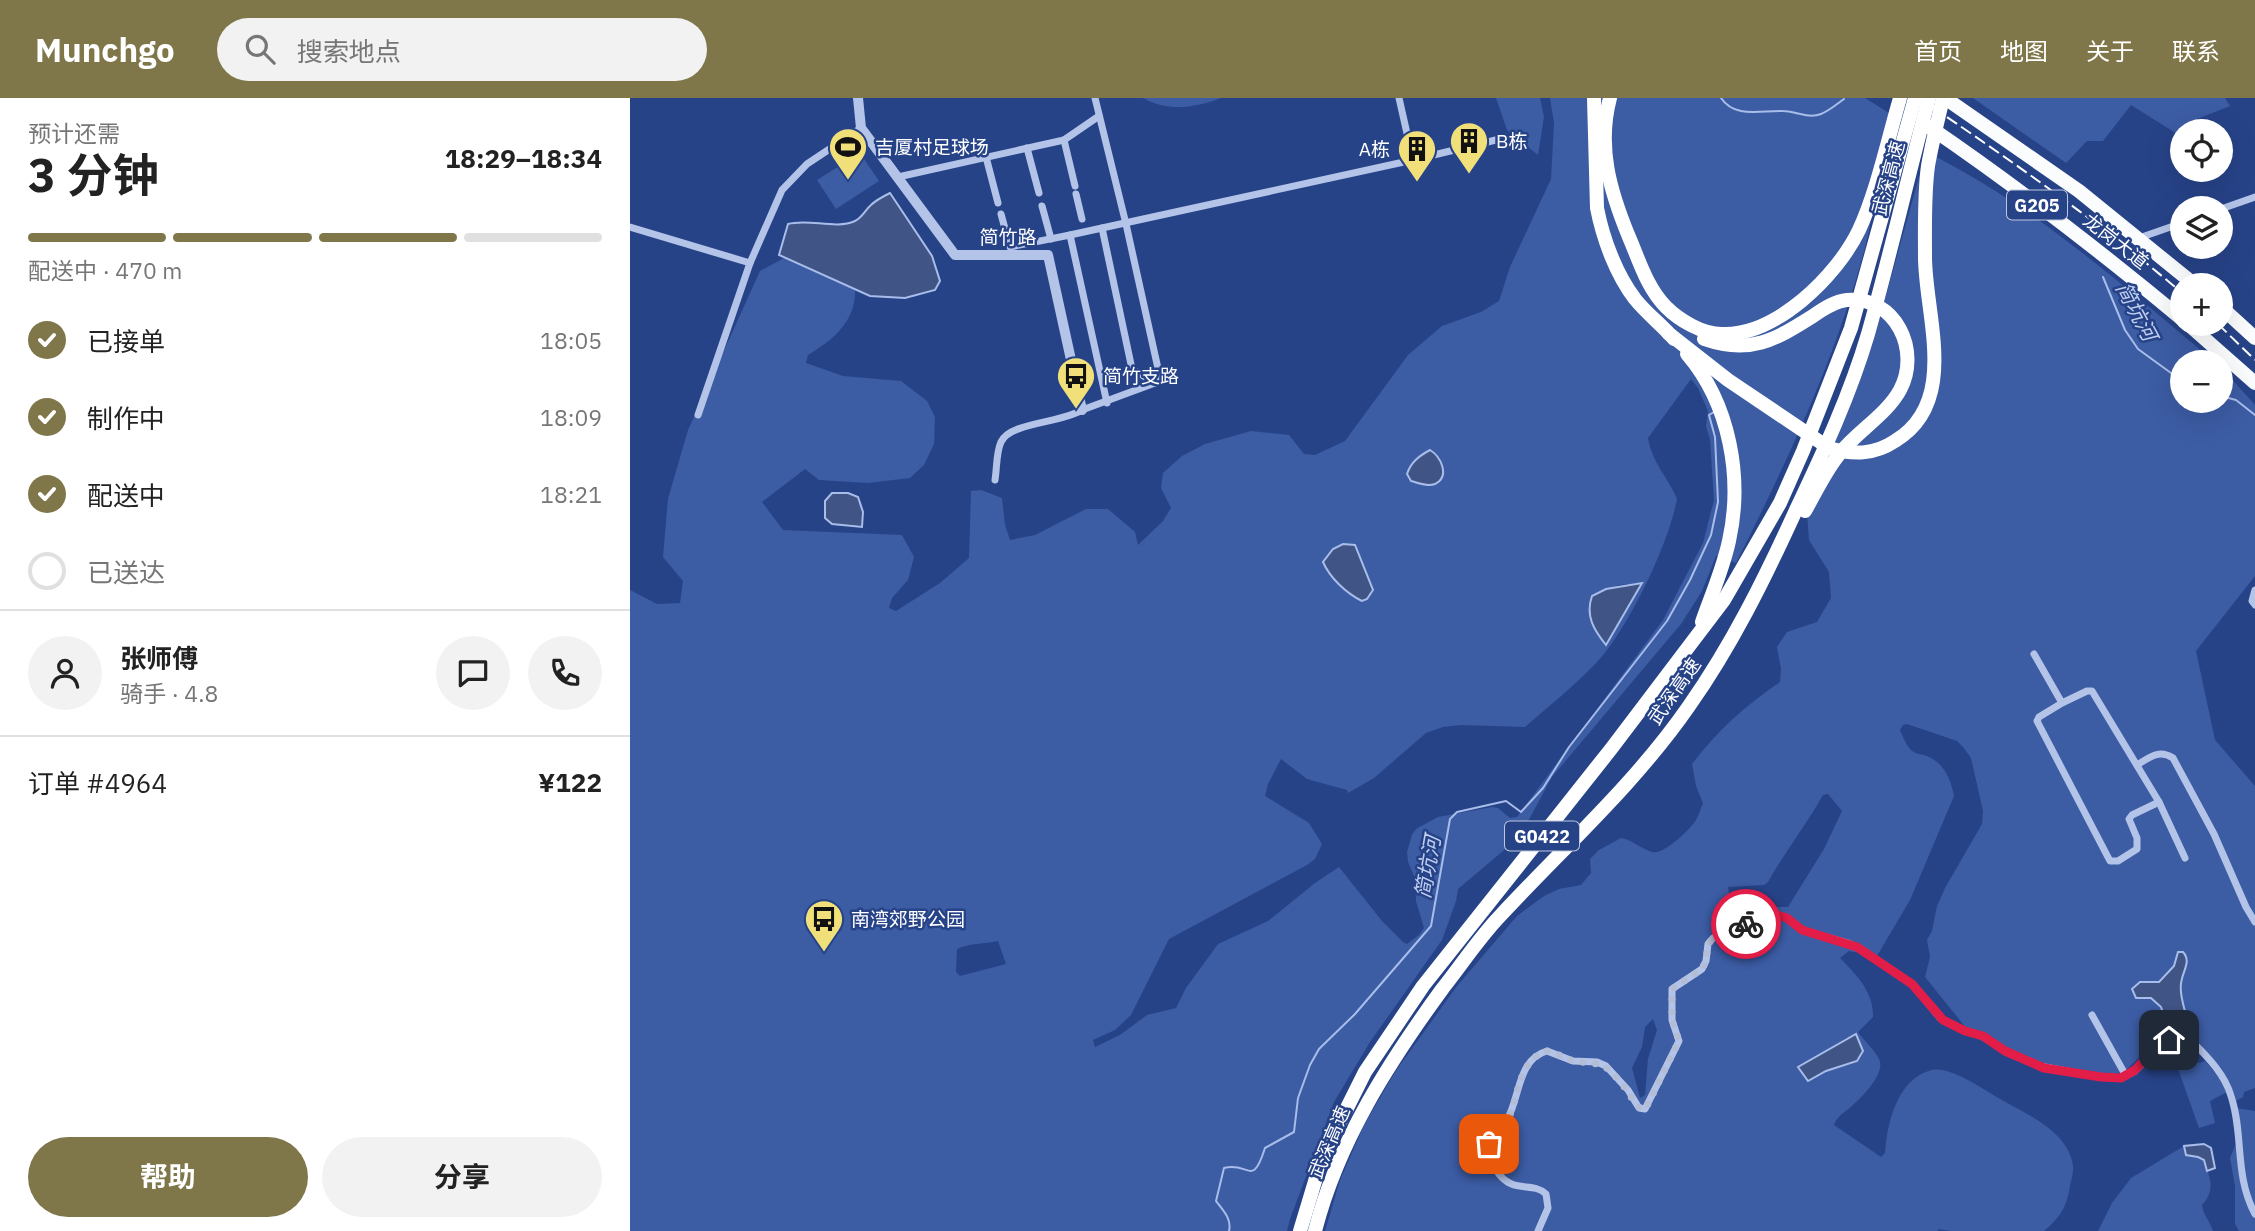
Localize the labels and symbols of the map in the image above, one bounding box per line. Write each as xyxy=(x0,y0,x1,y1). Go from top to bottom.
building icon: B栋 xyxy=(1448,120,1490,175)
sports icon: 吉厦村足球场 xyxy=(827,126,869,181)
building icon: A栋 xyxy=(1396,128,1438,183)
place label: B栋 xyxy=(1496,129,1527,153)
place label: 吉厦村足球场 xyxy=(875,135,989,159)
place label: A栋 xyxy=(1359,137,1390,161)
street label: 武深高速 xyxy=(1867,138,1909,218)
road number: G205 xyxy=(2007,190,2067,220)
street label: 龙岗大道 xyxy=(2079,208,2153,274)
street label: 简竹路 xyxy=(979,225,1037,249)
water label: 简坑河 xyxy=(2110,277,2166,349)
bus stop icon: 简竹支路 xyxy=(1055,355,1097,410)
place label: 简竹支路 xyxy=(1103,364,1179,388)
street label: 武深高速 xyxy=(1642,653,1706,729)
road number: G0422 xyxy=(1505,822,1579,850)
water label: 简坑河 xyxy=(1408,830,1447,900)
courier xyxy=(1711,889,1781,959)
bus stop icon: 南湾郊野公园 xyxy=(803,898,845,953)
place label: 南湾郊野公园 xyxy=(851,907,965,931)
pin xyxy=(2139,1010,2199,1070)
street label: 武深高速 xyxy=(1303,1102,1355,1182)
pin xyxy=(1459,1114,1519,1174)

